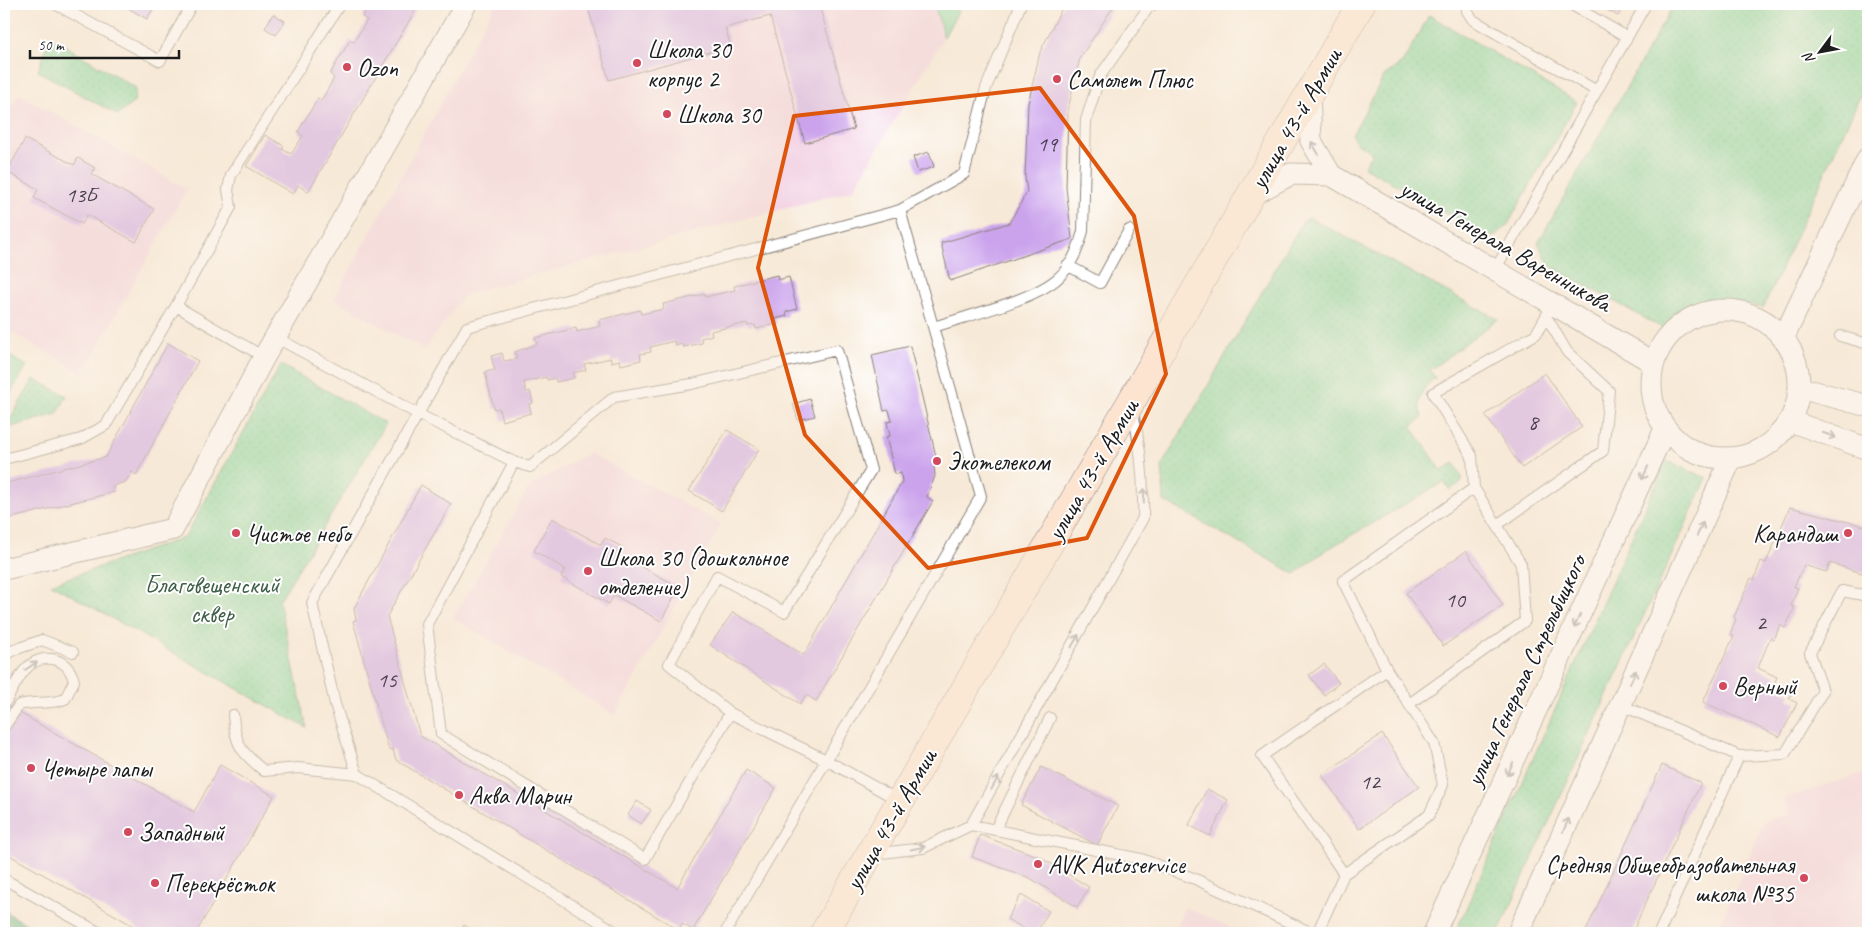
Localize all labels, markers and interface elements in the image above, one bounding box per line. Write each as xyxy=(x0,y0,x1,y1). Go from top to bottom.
scale bar xyxy=(30,28,179,60)
north arrow xyxy=(1794,28,1844,78)
place label: Школа 30 корпус 2 xyxy=(647,34,733,95)
text: 50 m xyxy=(38,36,65,55)
street label: улица 43-й Армии xyxy=(1241,40,1350,197)
text: N xyxy=(1799,48,1819,67)
place label: Ozon xyxy=(357,52,399,84)
marker: Школа 30 корпус 2 xyxy=(631,57,643,69)
marker: Ozon xyxy=(341,61,353,73)
place label: Самолет Плюс xyxy=(1067,64,1194,96)
marker: Самолет Плюс xyxy=(1051,73,1063,85)
place label: Школа 30 xyxy=(677,99,763,131)
marker: Школа 30 xyxy=(661,108,673,120)
house number: 19 xyxy=(1037,130,1059,158)
one-way arrow xyxy=(1309,141,1319,155)
street label: улица Генерала Варенникова xyxy=(1393,171,1619,321)
house number: 13Б xyxy=(66,181,100,209)
street label: улица 43-й Армии xyxy=(1038,391,1147,548)
house number: 8 xyxy=(1528,408,1540,436)
one-way arrow xyxy=(1821,431,1837,440)
place label: Экотелеком xyxy=(947,446,1052,478)
marker: Экотелеком xyxy=(931,455,943,467)
one-way arrow xyxy=(1640,465,1649,480)
one-way arrow xyxy=(1139,488,1148,504)
place label: Чистое небо xyxy=(246,518,354,550)
place label: Карандаш xyxy=(1753,518,1839,550)
one-way arrow xyxy=(1696,522,1705,537)
marker: Чистое небо xyxy=(230,527,242,539)
marker: Карандаш xyxy=(1842,527,1854,539)
place label: Школа 30 (дошкольное отделение) xyxy=(598,542,789,603)
street label: улица Генерала Стрельбицкого xyxy=(1457,547,1595,793)
marker: Школа 30 (дошкольное отделение) xyxy=(582,565,594,577)
park label: Благовещенский сквер xyxy=(144,569,281,630)
house number: 10 xyxy=(1445,586,1467,614)
house number: 2 xyxy=(1756,609,1768,637)
one-way arrow xyxy=(1572,613,1582,628)
one-way arrow xyxy=(1070,634,1080,648)
one-way arrow xyxy=(24,661,38,671)
house number: 15 xyxy=(377,666,398,694)
one-way arrow xyxy=(1629,670,1639,685)
place label: Верный xyxy=(1733,671,1799,703)
marker: Верный xyxy=(1717,680,1729,692)
street label: улица 43-й Армии xyxy=(836,741,945,898)
place label: Четыре лапы xyxy=(41,753,154,785)
one-way arrow xyxy=(1504,761,1514,776)
marker: Четыре лапы xyxy=(25,762,37,774)
house number: 12 xyxy=(1360,768,1382,796)
one-way arrow xyxy=(991,776,1001,790)
place label: Аква Марин xyxy=(469,780,573,812)
marker: Аква Марин xyxy=(453,789,465,801)
place label: Западный xyxy=(138,817,226,849)
one-way arrow xyxy=(1562,818,1572,833)
marker: Западный xyxy=(122,826,134,838)
one-way arrow xyxy=(909,842,925,852)
place label: AVK Autoservice xyxy=(1048,849,1187,881)
place label: Средняя Общеобразовательная школа №35 xyxy=(1546,849,1796,910)
marker: AVK Autoservice xyxy=(1032,858,1044,870)
place label: Перекрёсток xyxy=(165,868,277,900)
marker: Средняя Общеобразовательная школа №35 xyxy=(1798,872,1810,884)
marker: Перекрёсток xyxy=(149,877,161,889)

